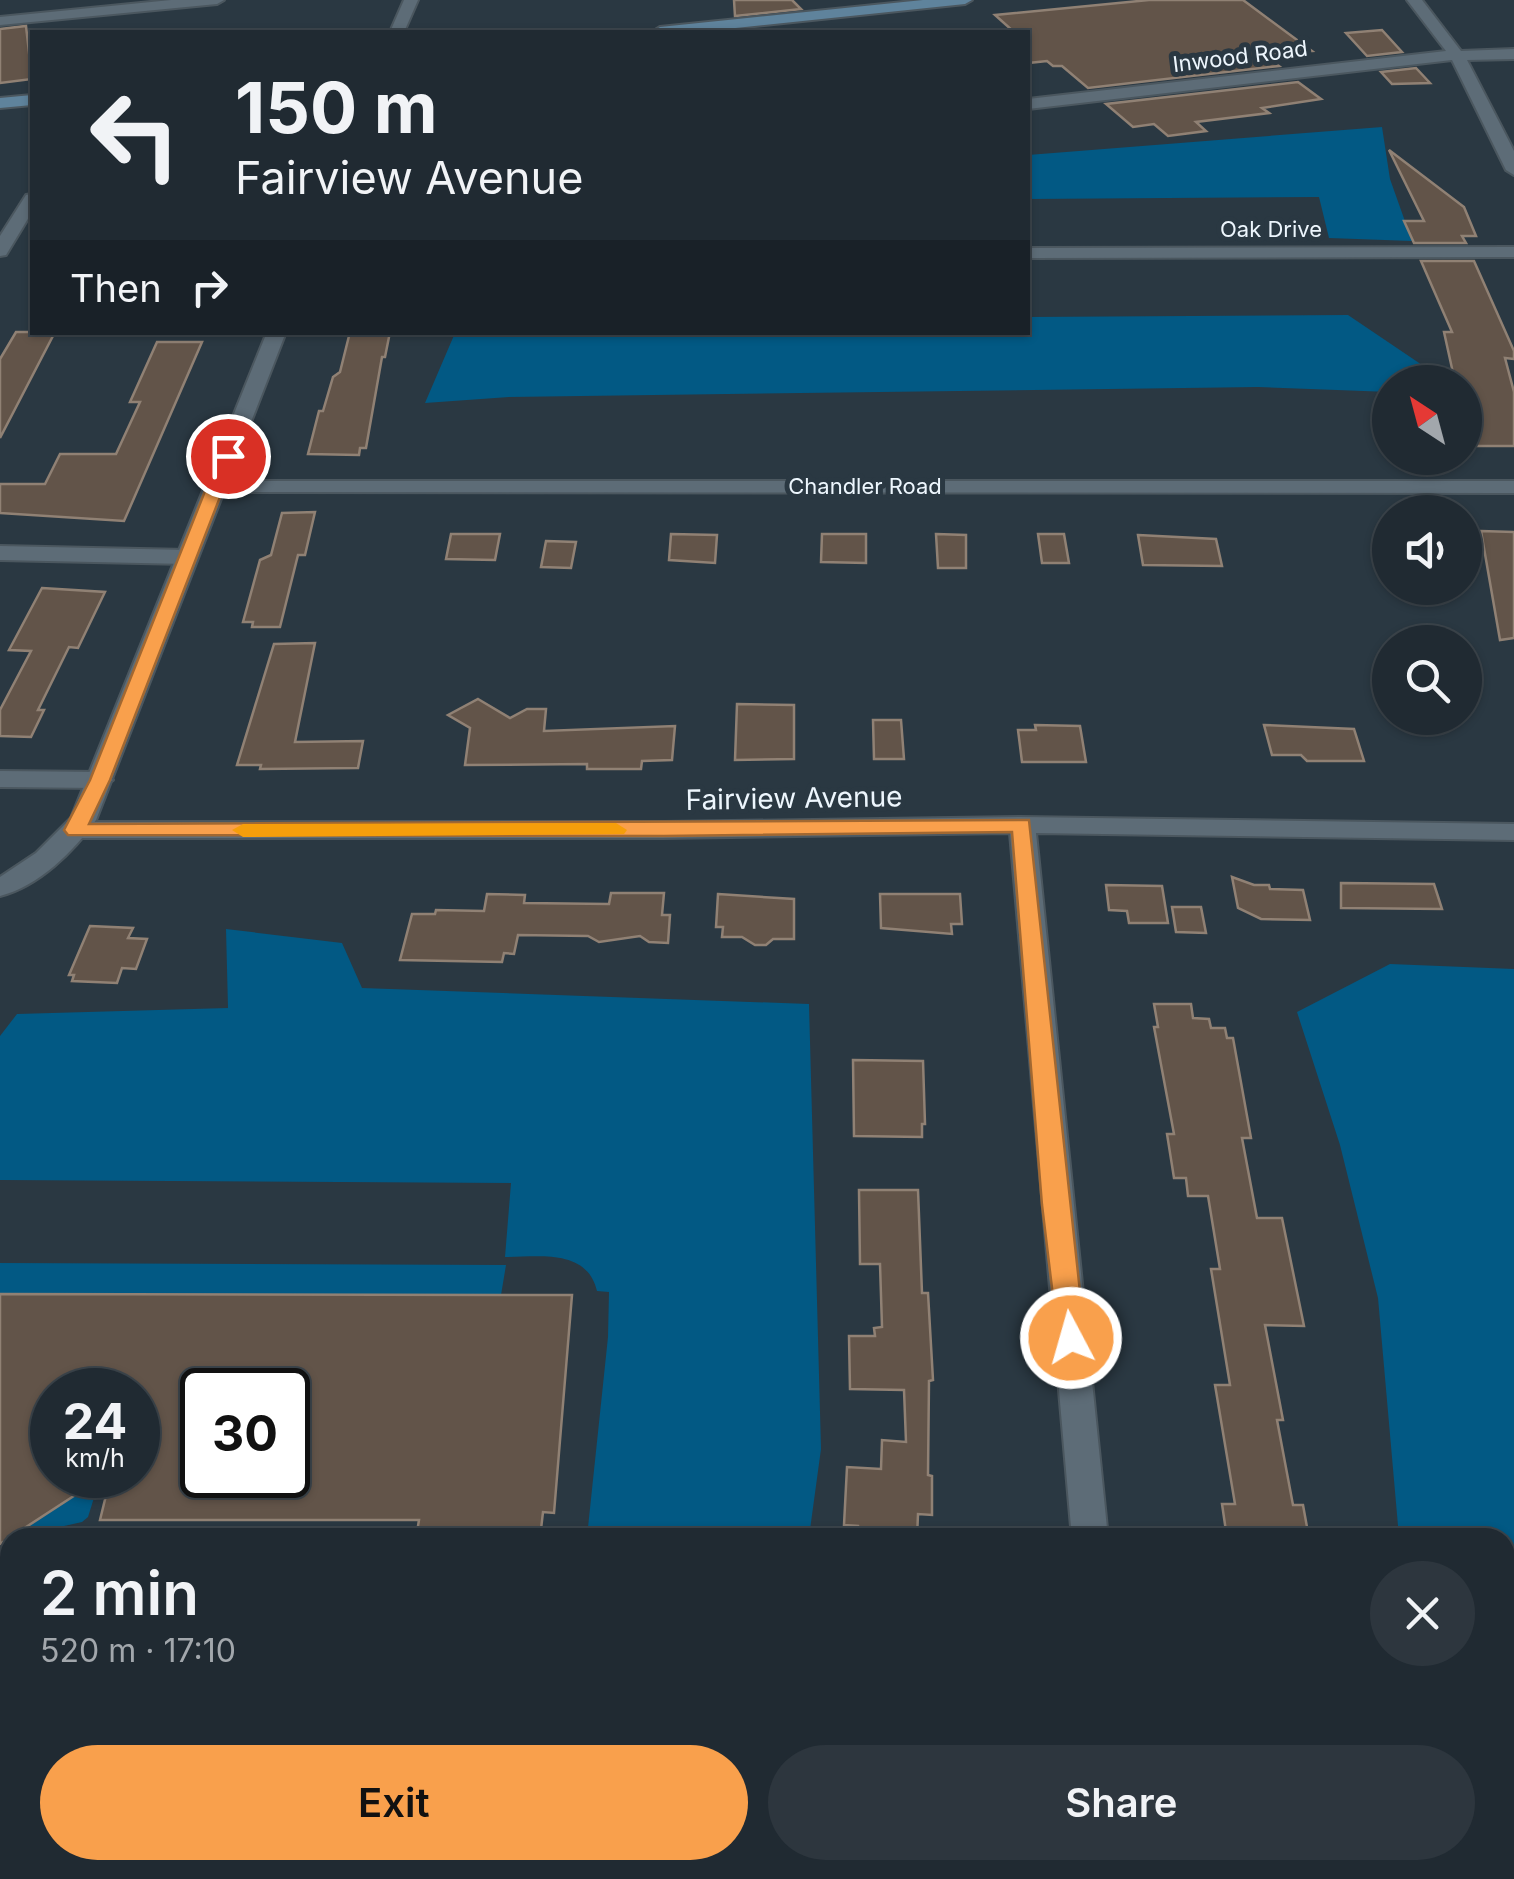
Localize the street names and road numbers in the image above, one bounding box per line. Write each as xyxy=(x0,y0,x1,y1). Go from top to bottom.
street label: Inwood Road xyxy=(1171,35,1309,77)
street label: Oak Drive xyxy=(1220,216,1322,242)
street label: Chandler Road xyxy=(788,473,942,499)
street label: Fairview Avenue xyxy=(685,779,903,817)

